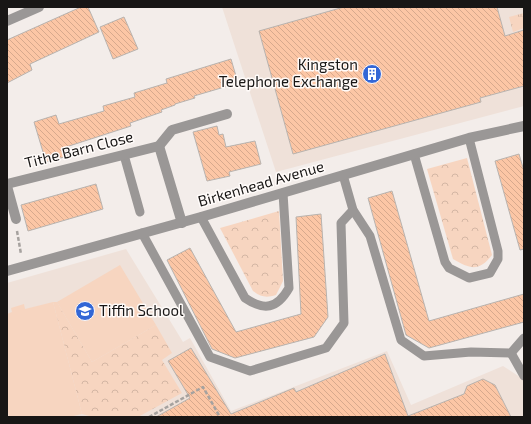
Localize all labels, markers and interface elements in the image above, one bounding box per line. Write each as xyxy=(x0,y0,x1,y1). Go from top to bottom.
place label: Kingston Telephone Exchange xyxy=(219,55,358,90)
building icon: Kingston Telephone Exchange xyxy=(361,63,383,85)
street label: Tithe Barn Close xyxy=(23,127,135,171)
street label: Birkenhead Avenue xyxy=(196,156,326,210)
school or university icon: Tiffin School xyxy=(74,300,96,322)
place label: Tiffin School xyxy=(99,301,184,319)

